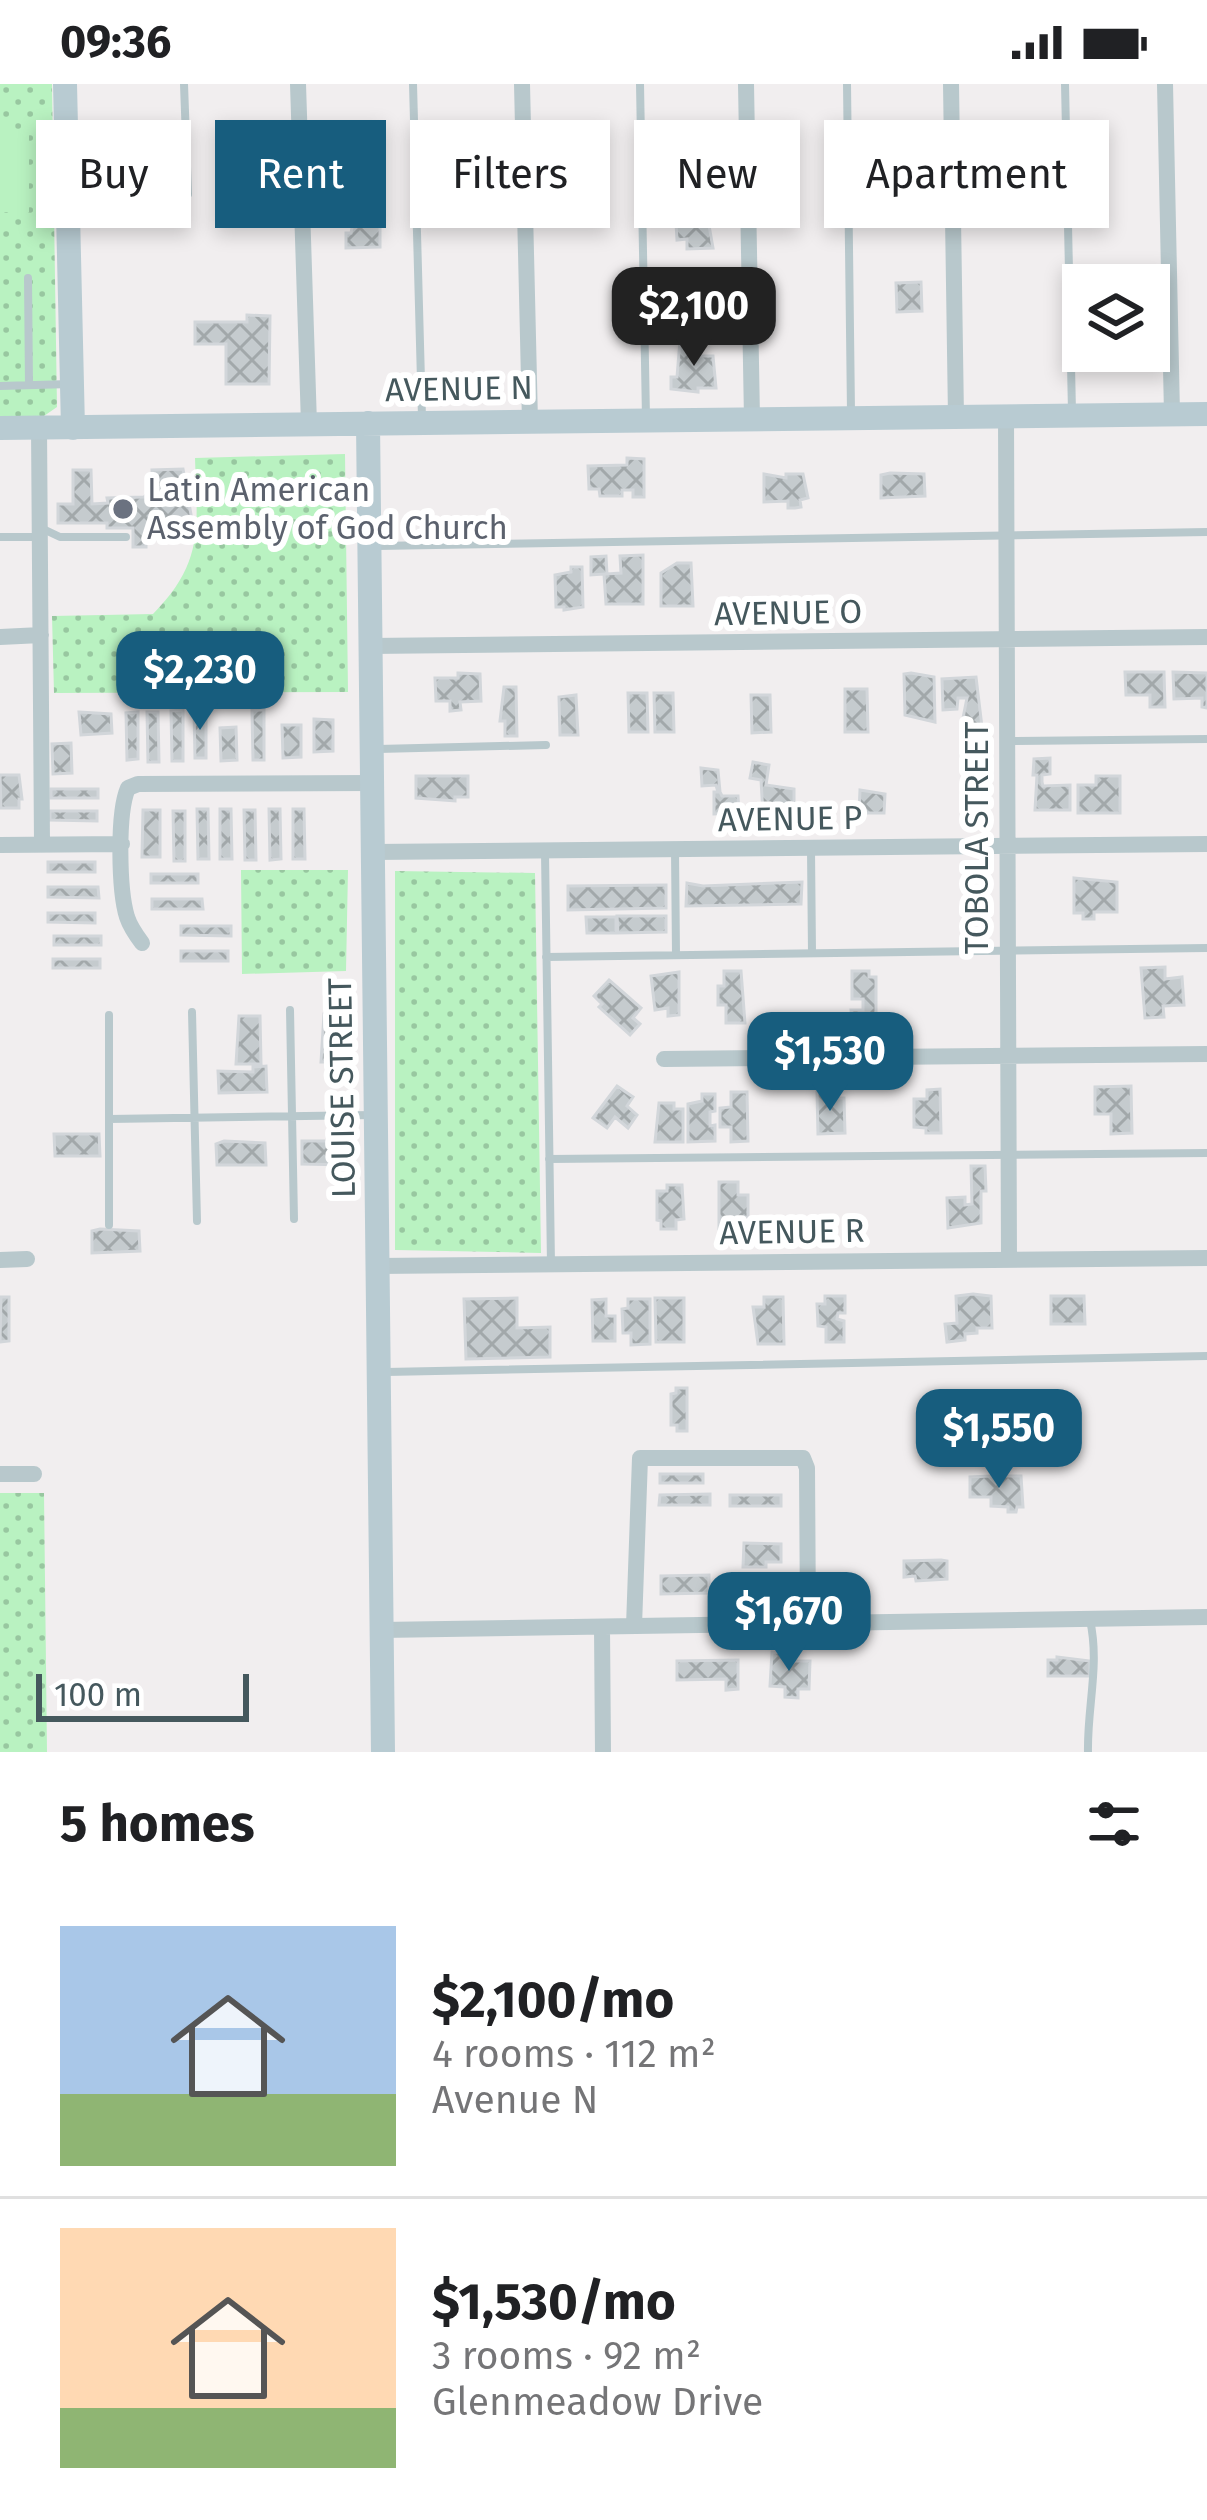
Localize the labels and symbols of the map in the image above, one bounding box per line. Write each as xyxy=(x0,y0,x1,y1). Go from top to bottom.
pin: $2,100 xyxy=(596,267,792,369)
street label: AVENUE N xyxy=(385,368,533,410)
place label: Latin American Assembly of God Church xyxy=(147,470,508,548)
marker: Latin American Assembly of God Church xyxy=(110,496,136,522)
street label: AVENUE O xyxy=(714,592,862,634)
pin: $2,230 xyxy=(102,631,298,733)
street label: TOBOLA STREET xyxy=(957,722,997,954)
street label: AVENUE P xyxy=(717,798,863,840)
street label: LOUISE STREET xyxy=(320,977,364,1199)
pin: $1,530 xyxy=(732,1012,928,1114)
street label: AVENUE R xyxy=(719,1211,865,1253)
pin: $1,550 xyxy=(901,1389,1097,1491)
pin: $1,670 xyxy=(691,1572,887,1674)
scale bar xyxy=(36,1668,249,1721)

